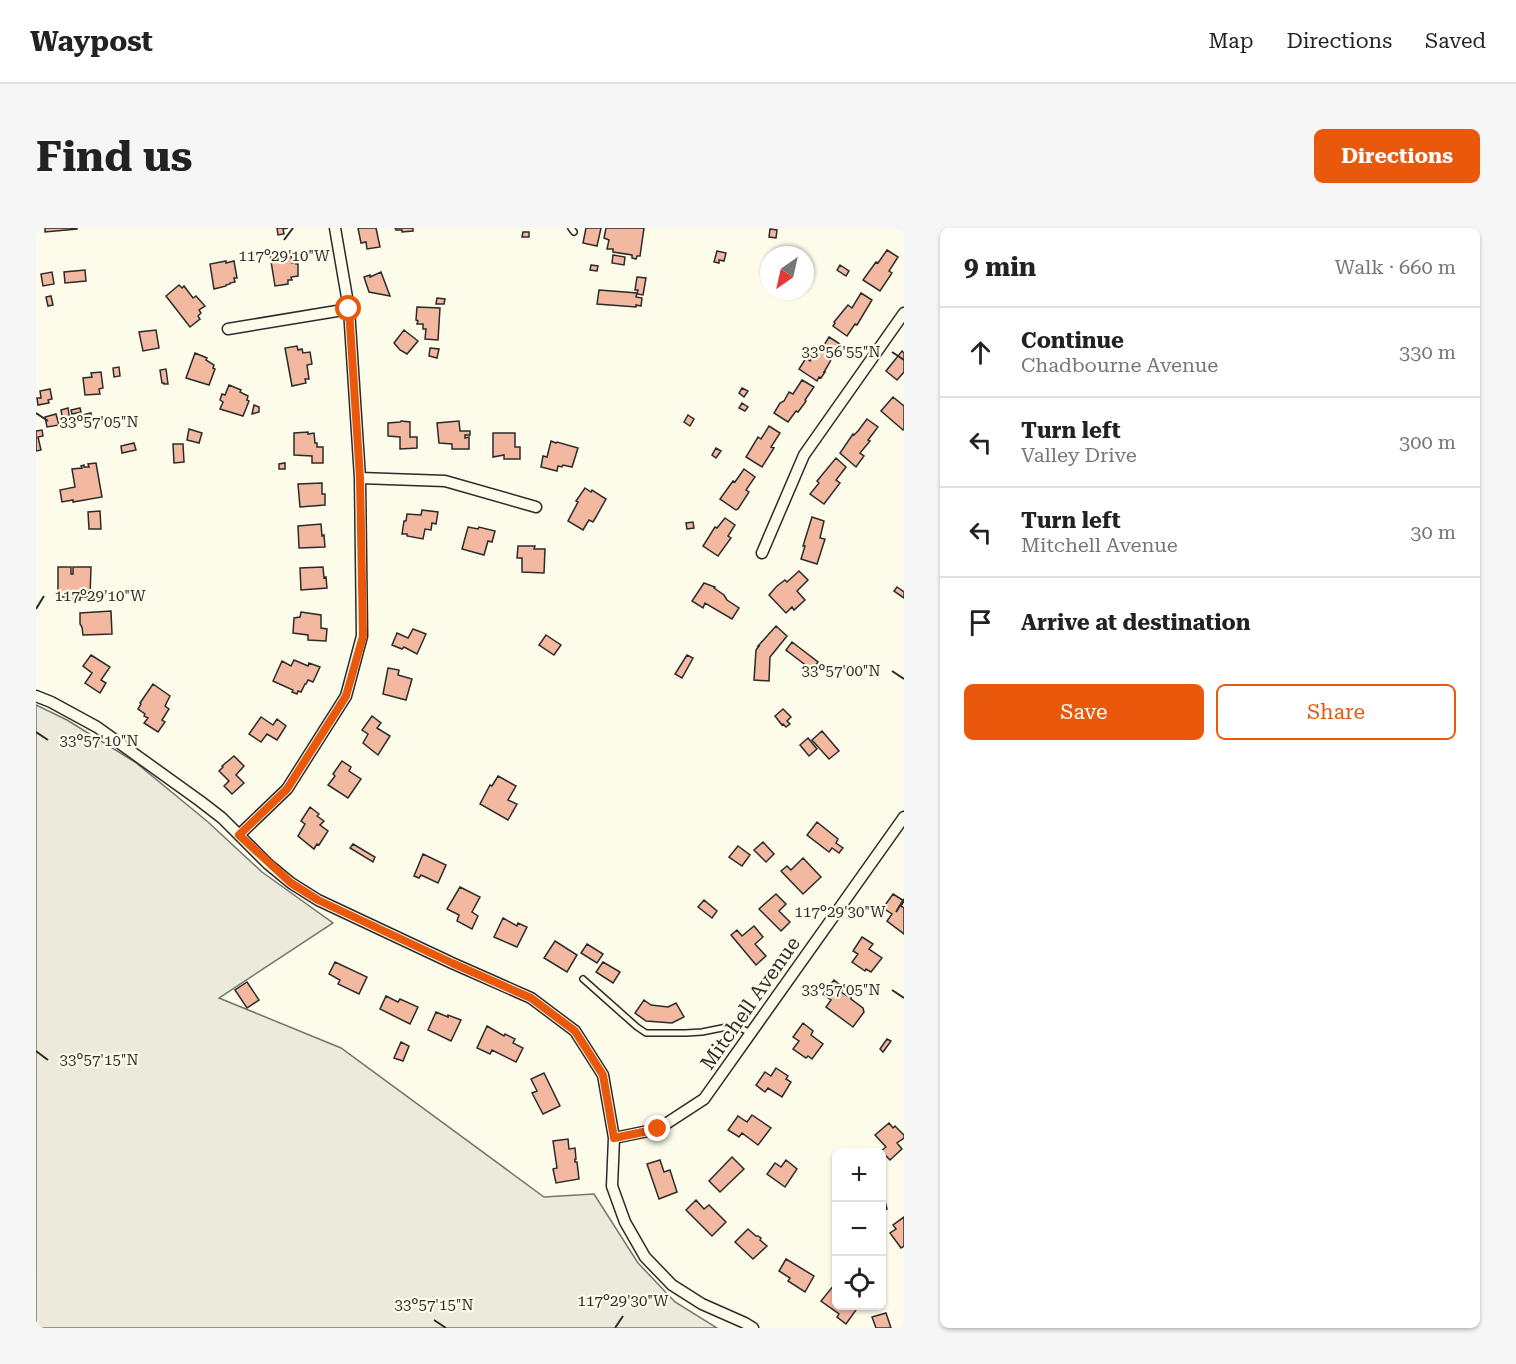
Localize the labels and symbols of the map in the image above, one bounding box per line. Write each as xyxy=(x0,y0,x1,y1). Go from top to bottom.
north arrow xyxy=(760,246,814,300)
text: 117°29'10"W xyxy=(239,247,330,265)
route start xyxy=(335,295,361,321)
text: 33°56'55"N xyxy=(801,343,881,361)
text: 33°57'05"N xyxy=(59,413,139,431)
text: 117°29'10"W xyxy=(55,587,146,605)
text: 33°57'00"N xyxy=(801,662,881,680)
text: 33°57'10"N xyxy=(59,732,139,750)
text: 117°29'30"W xyxy=(795,903,886,921)
street label: Mitchell Avenue xyxy=(695,932,805,1074)
text: 33°57'05"N xyxy=(801,981,881,999)
text: 33°57'15"N xyxy=(59,1051,139,1069)
route end xyxy=(644,1115,670,1141)
text: 117°29'30"W xyxy=(578,1292,669,1310)
text: 33°57'15"N xyxy=(394,1296,474,1314)

